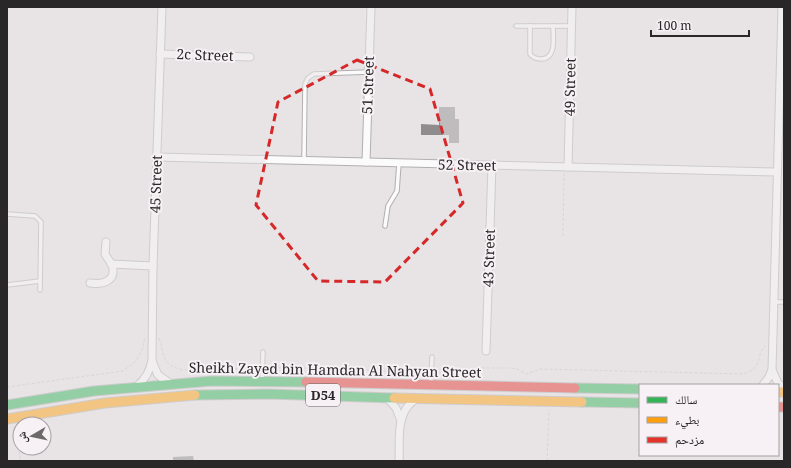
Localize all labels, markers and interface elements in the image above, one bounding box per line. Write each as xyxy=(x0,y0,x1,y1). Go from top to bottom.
scale bar xyxy=(651,12,749,38)
text: 100 m xyxy=(657,17,692,34)
street label: 2c Street xyxy=(176,44,234,65)
street label: 51 Street xyxy=(357,55,378,114)
street label: 49 Street xyxy=(559,58,580,116)
street label: 45 Street xyxy=(145,154,166,213)
street label: 52 Street xyxy=(438,154,496,175)
street label: 43 Street xyxy=(478,228,499,287)
street label: Sheikh Zayed bin Hamdan Al Nahyan Street xyxy=(189,357,481,382)
road number: D54 xyxy=(306,384,340,406)
legend xyxy=(639,384,779,456)
text: سالك xyxy=(675,391,697,408)
text: بطيء xyxy=(675,411,699,430)
north arrow xyxy=(12,416,52,456)
text: ش xyxy=(13,430,31,445)
text: مزدحم xyxy=(675,431,704,448)

